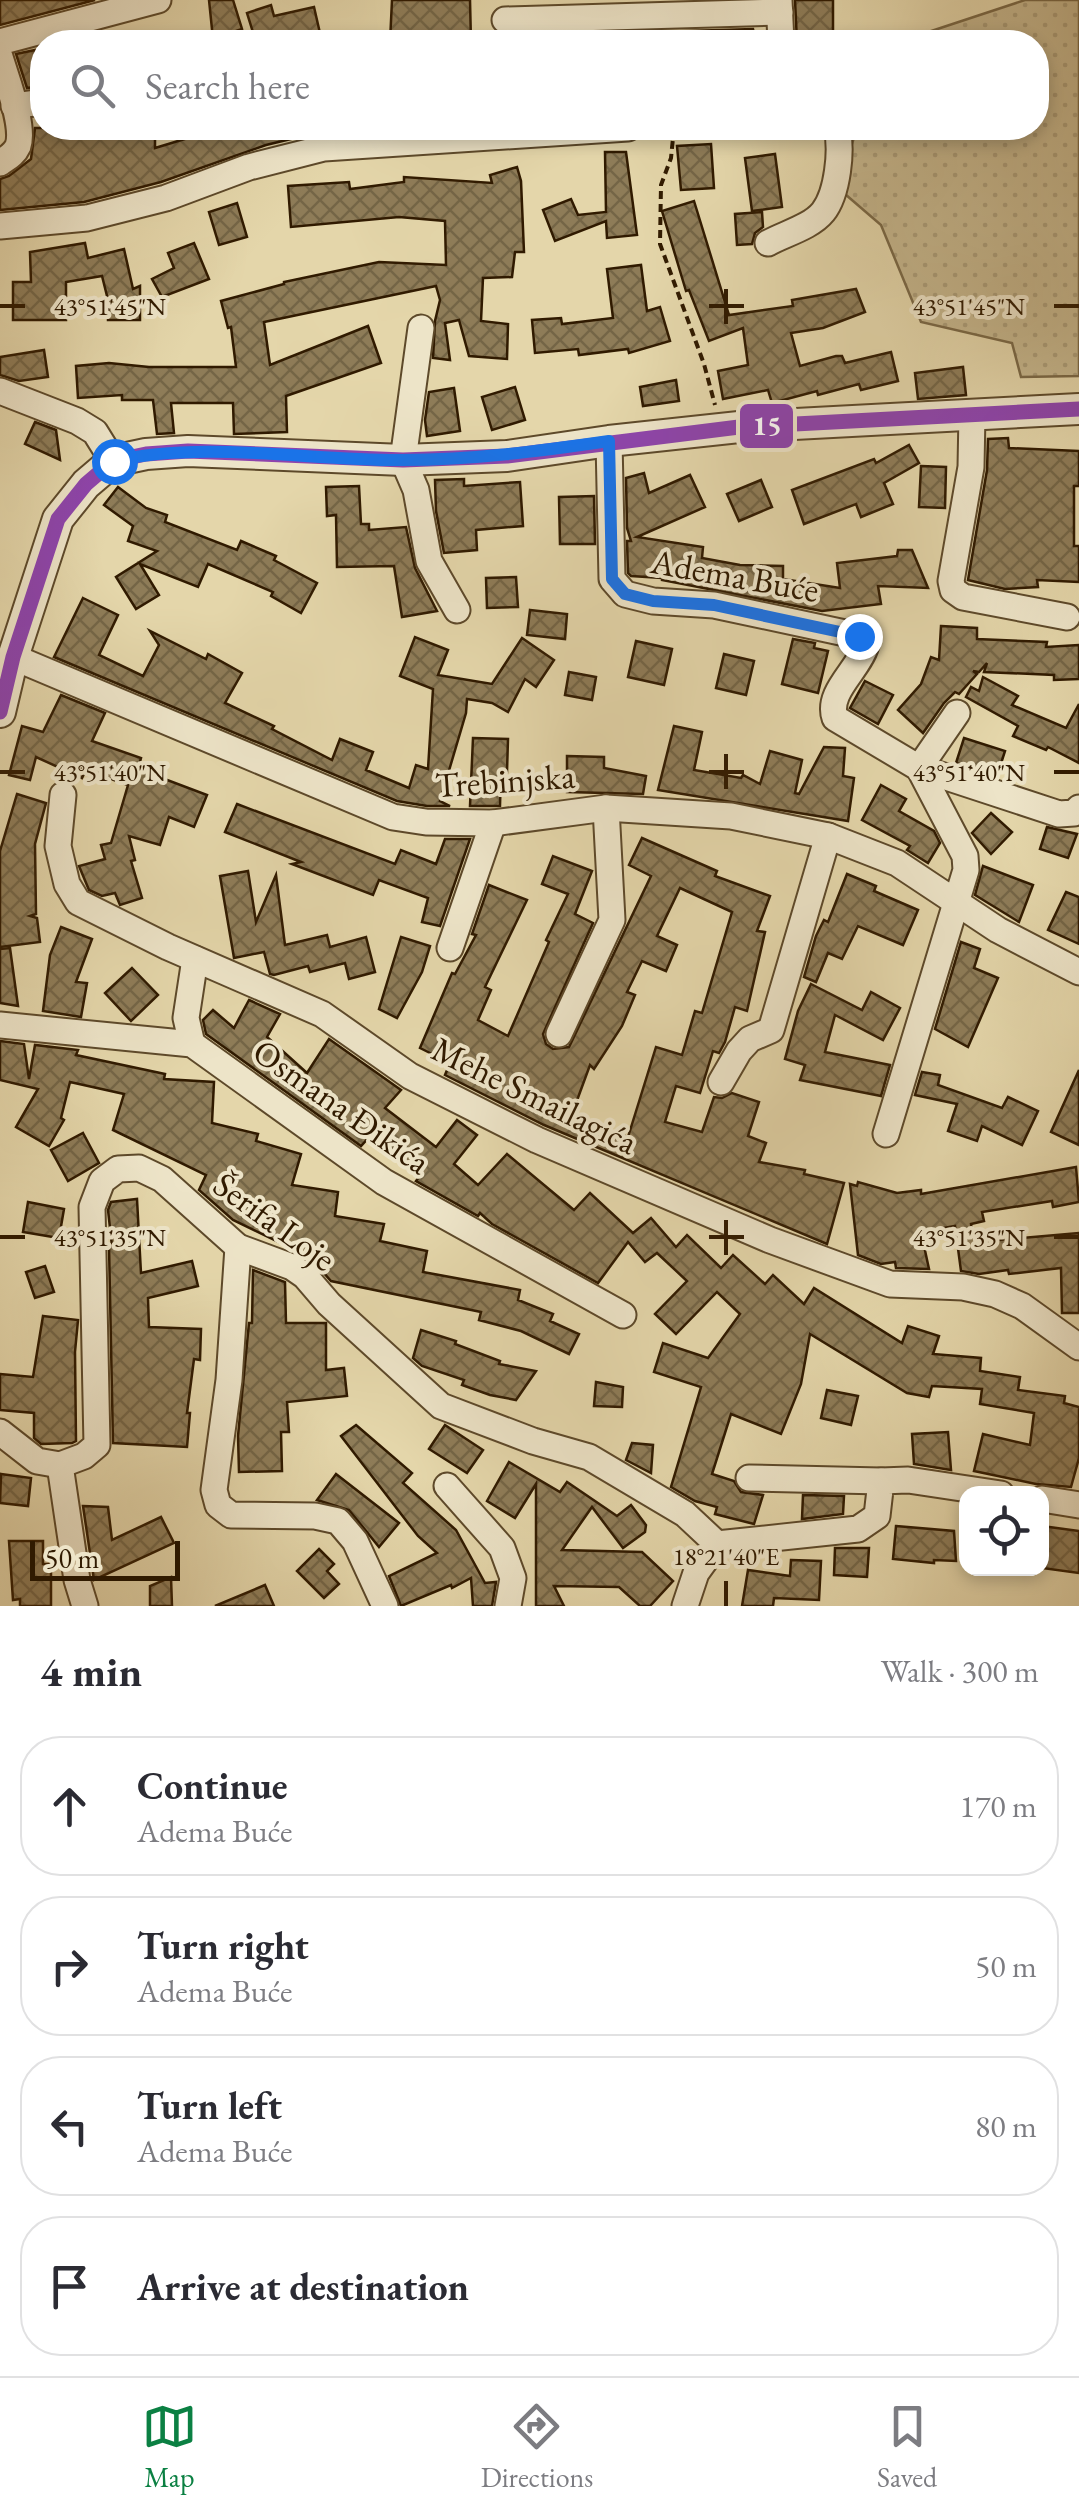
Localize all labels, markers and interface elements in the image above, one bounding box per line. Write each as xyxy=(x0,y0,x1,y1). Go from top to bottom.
search box xyxy=(30,30,1049,140)
icon: search xyxy=(65,58,120,113)
text: Search here xyxy=(145,61,310,110)
text: 43°51'45"N xyxy=(54,290,166,322)
text: 43°51'45"N xyxy=(913,290,1025,322)
line badge: 15 xyxy=(738,402,795,450)
text: 15 xyxy=(752,407,782,443)
route start xyxy=(92,439,138,485)
street label: Adema Buće xyxy=(646,538,823,612)
route end xyxy=(837,614,883,660)
street label: Trebinjska xyxy=(434,753,576,807)
text: 43°51'40"N xyxy=(54,756,166,788)
text: 43°51'40"N xyxy=(913,756,1025,788)
street label: Mehe Smailagića xyxy=(425,1026,645,1164)
street label: Osmana Đikića xyxy=(245,1028,439,1184)
street label: Šerifa Loje xyxy=(205,1161,345,1281)
text: 43°51'35"N xyxy=(54,1221,166,1253)
text: 43°51'35"N xyxy=(913,1221,1025,1253)
map controls xyxy=(959,1486,1049,1576)
button: locate xyxy=(959,1486,1049,1576)
scale bar xyxy=(30,1536,180,1580)
text: 50 m xyxy=(45,1540,99,1576)
text: 18°21'40"E xyxy=(673,1540,779,1572)
text: 4 min xyxy=(40,1644,142,1699)
text: Walk · 300 m xyxy=(881,1650,1039,1692)
text: Continue xyxy=(137,1761,288,1810)
icon: ahead xyxy=(42,1779,97,1834)
text: 170 m xyxy=(960,1785,1037,1827)
text: Adema Buće xyxy=(137,1810,292,1852)
text: Turn right xyxy=(137,1921,309,1970)
icon: right xyxy=(42,1939,97,1994)
text: 50 m xyxy=(975,1945,1037,1987)
text: Adema Buće xyxy=(137,1970,292,2012)
text: Turn left xyxy=(137,2081,282,2130)
icon: left xyxy=(42,2099,97,2154)
text: 80 m xyxy=(975,2105,1037,2147)
text: Adema Buće xyxy=(137,2130,292,2172)
icon: arrive xyxy=(42,2259,97,2314)
text: Arrive at destination xyxy=(137,2262,469,2311)
tab: Map xyxy=(142,2399,197,2495)
tab: Directions xyxy=(481,2399,593,2495)
tab: Saved xyxy=(877,2399,937,2495)

